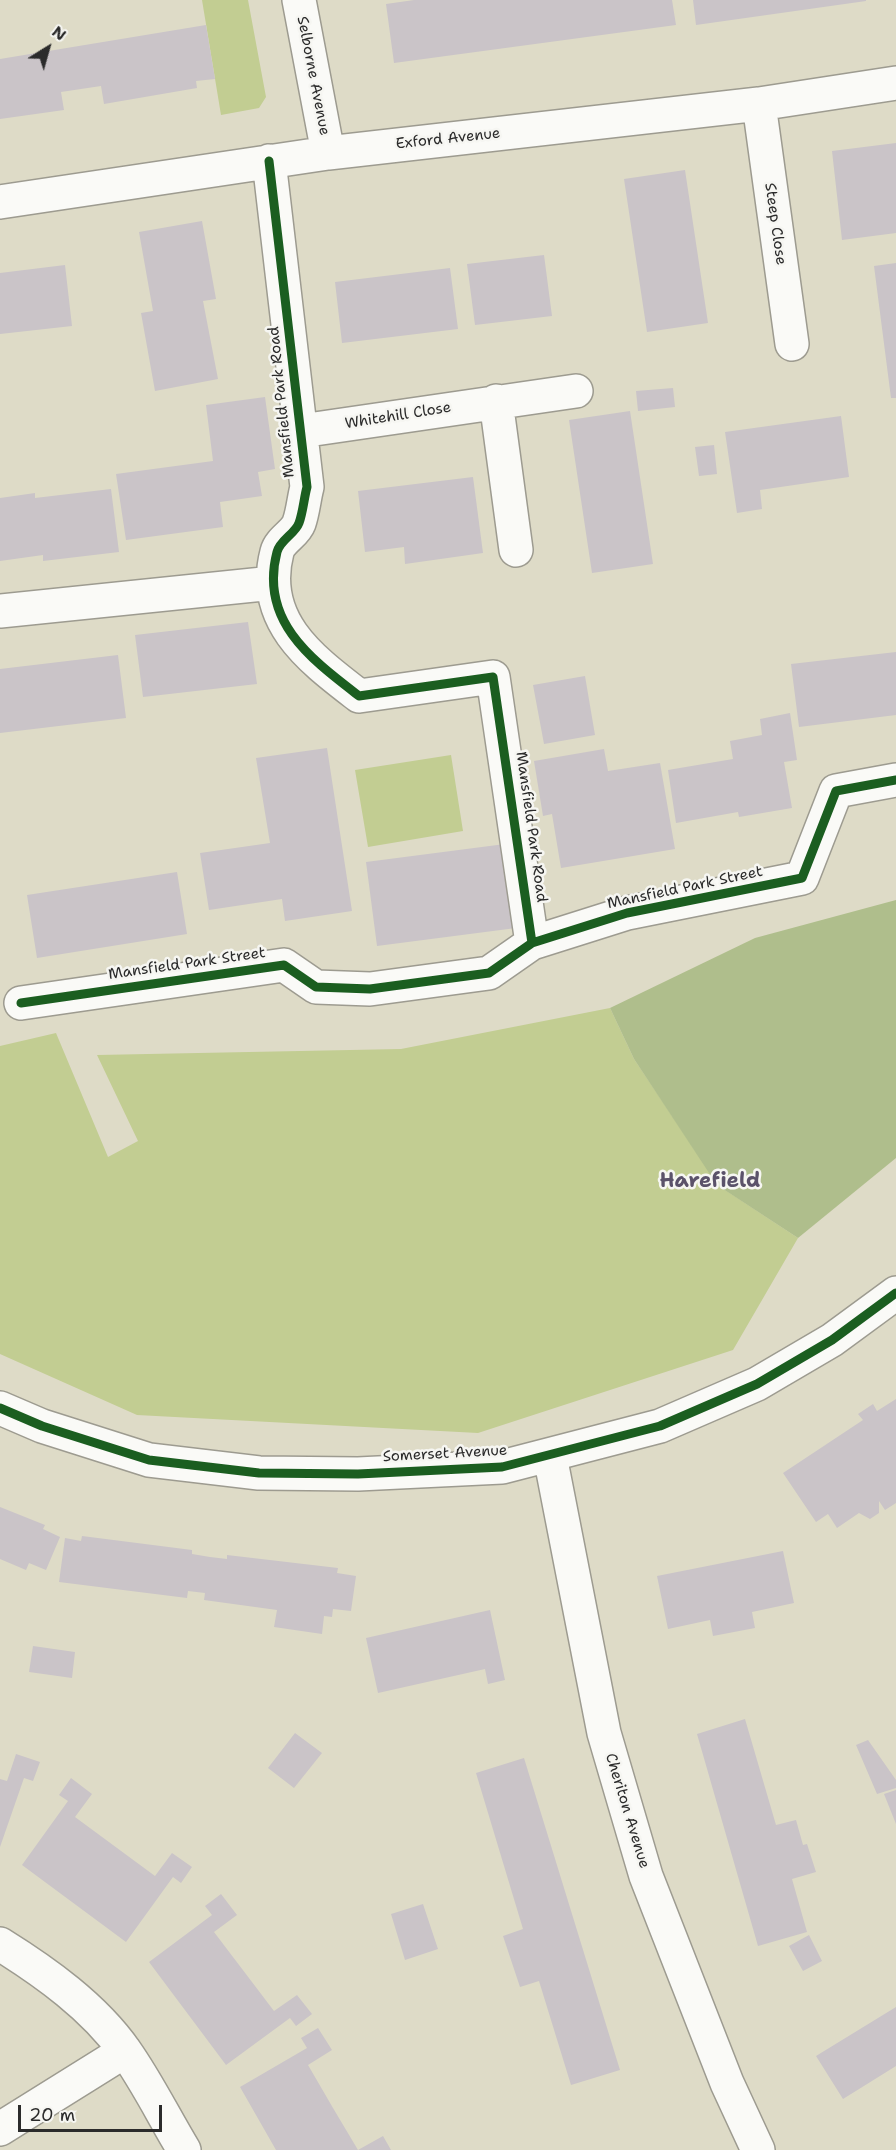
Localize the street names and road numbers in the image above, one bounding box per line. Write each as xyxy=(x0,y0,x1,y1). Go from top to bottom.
street label: Selborne Avenue xyxy=(293,15,333,137)
street label: Exford Avenue xyxy=(395,125,501,153)
street label: Steep Close xyxy=(760,182,790,266)
street label: Mansfield Park Road xyxy=(265,325,299,479)
street label: Whitehill Close xyxy=(344,399,452,433)
street label: Mansfield Park Road xyxy=(512,750,550,904)
street label: Mansfield Park Street xyxy=(606,863,764,913)
street label: Mansfield Park Street xyxy=(107,944,267,984)
street label: Somerset Avenue xyxy=(382,1442,508,1466)
street label: Cheriton Avenue xyxy=(601,1751,653,1871)

